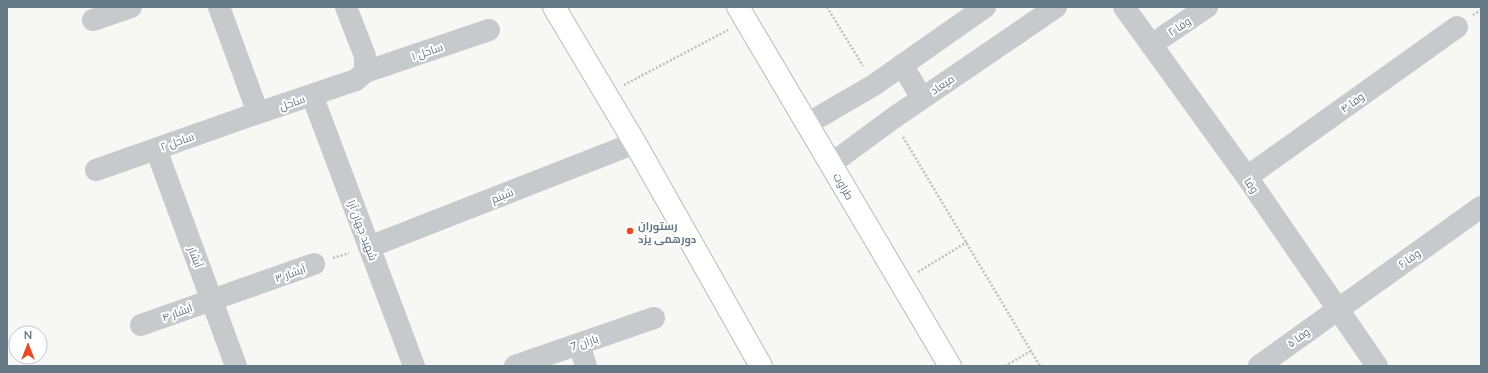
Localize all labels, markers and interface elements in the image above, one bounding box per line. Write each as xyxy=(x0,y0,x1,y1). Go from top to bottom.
street label: وفا ۲ xyxy=(1165,14,1193,39)
street label: ساحل ۱ xyxy=(410,40,445,63)
street label: میعاد xyxy=(928,71,956,97)
street label: وفا ۴ xyxy=(1338,89,1367,116)
street label: ساحل xyxy=(278,92,307,113)
street label: ساحل ۲ xyxy=(158,129,196,154)
street label: طراوت xyxy=(830,170,857,202)
street label: وفا xyxy=(1241,175,1262,196)
street label: شبنم xyxy=(489,185,516,207)
street label: شهید جهان آرا xyxy=(345,198,381,262)
place label: رستوران دورهمی یزد xyxy=(638,219,696,247)
marker: رستوران دورهمی یزد xyxy=(625,226,635,236)
street label: آبشار xyxy=(185,244,206,270)
street label: وفا ۶ xyxy=(1395,246,1423,271)
street label: آبشار ۳ xyxy=(273,262,307,285)
street label: آبشار ۴ xyxy=(160,300,194,324)
street label: وفا ۵ xyxy=(1284,324,1312,350)
north arrow xyxy=(8,325,48,365)
text: N xyxy=(24,328,32,341)
street label: باران 7 xyxy=(568,331,600,354)

